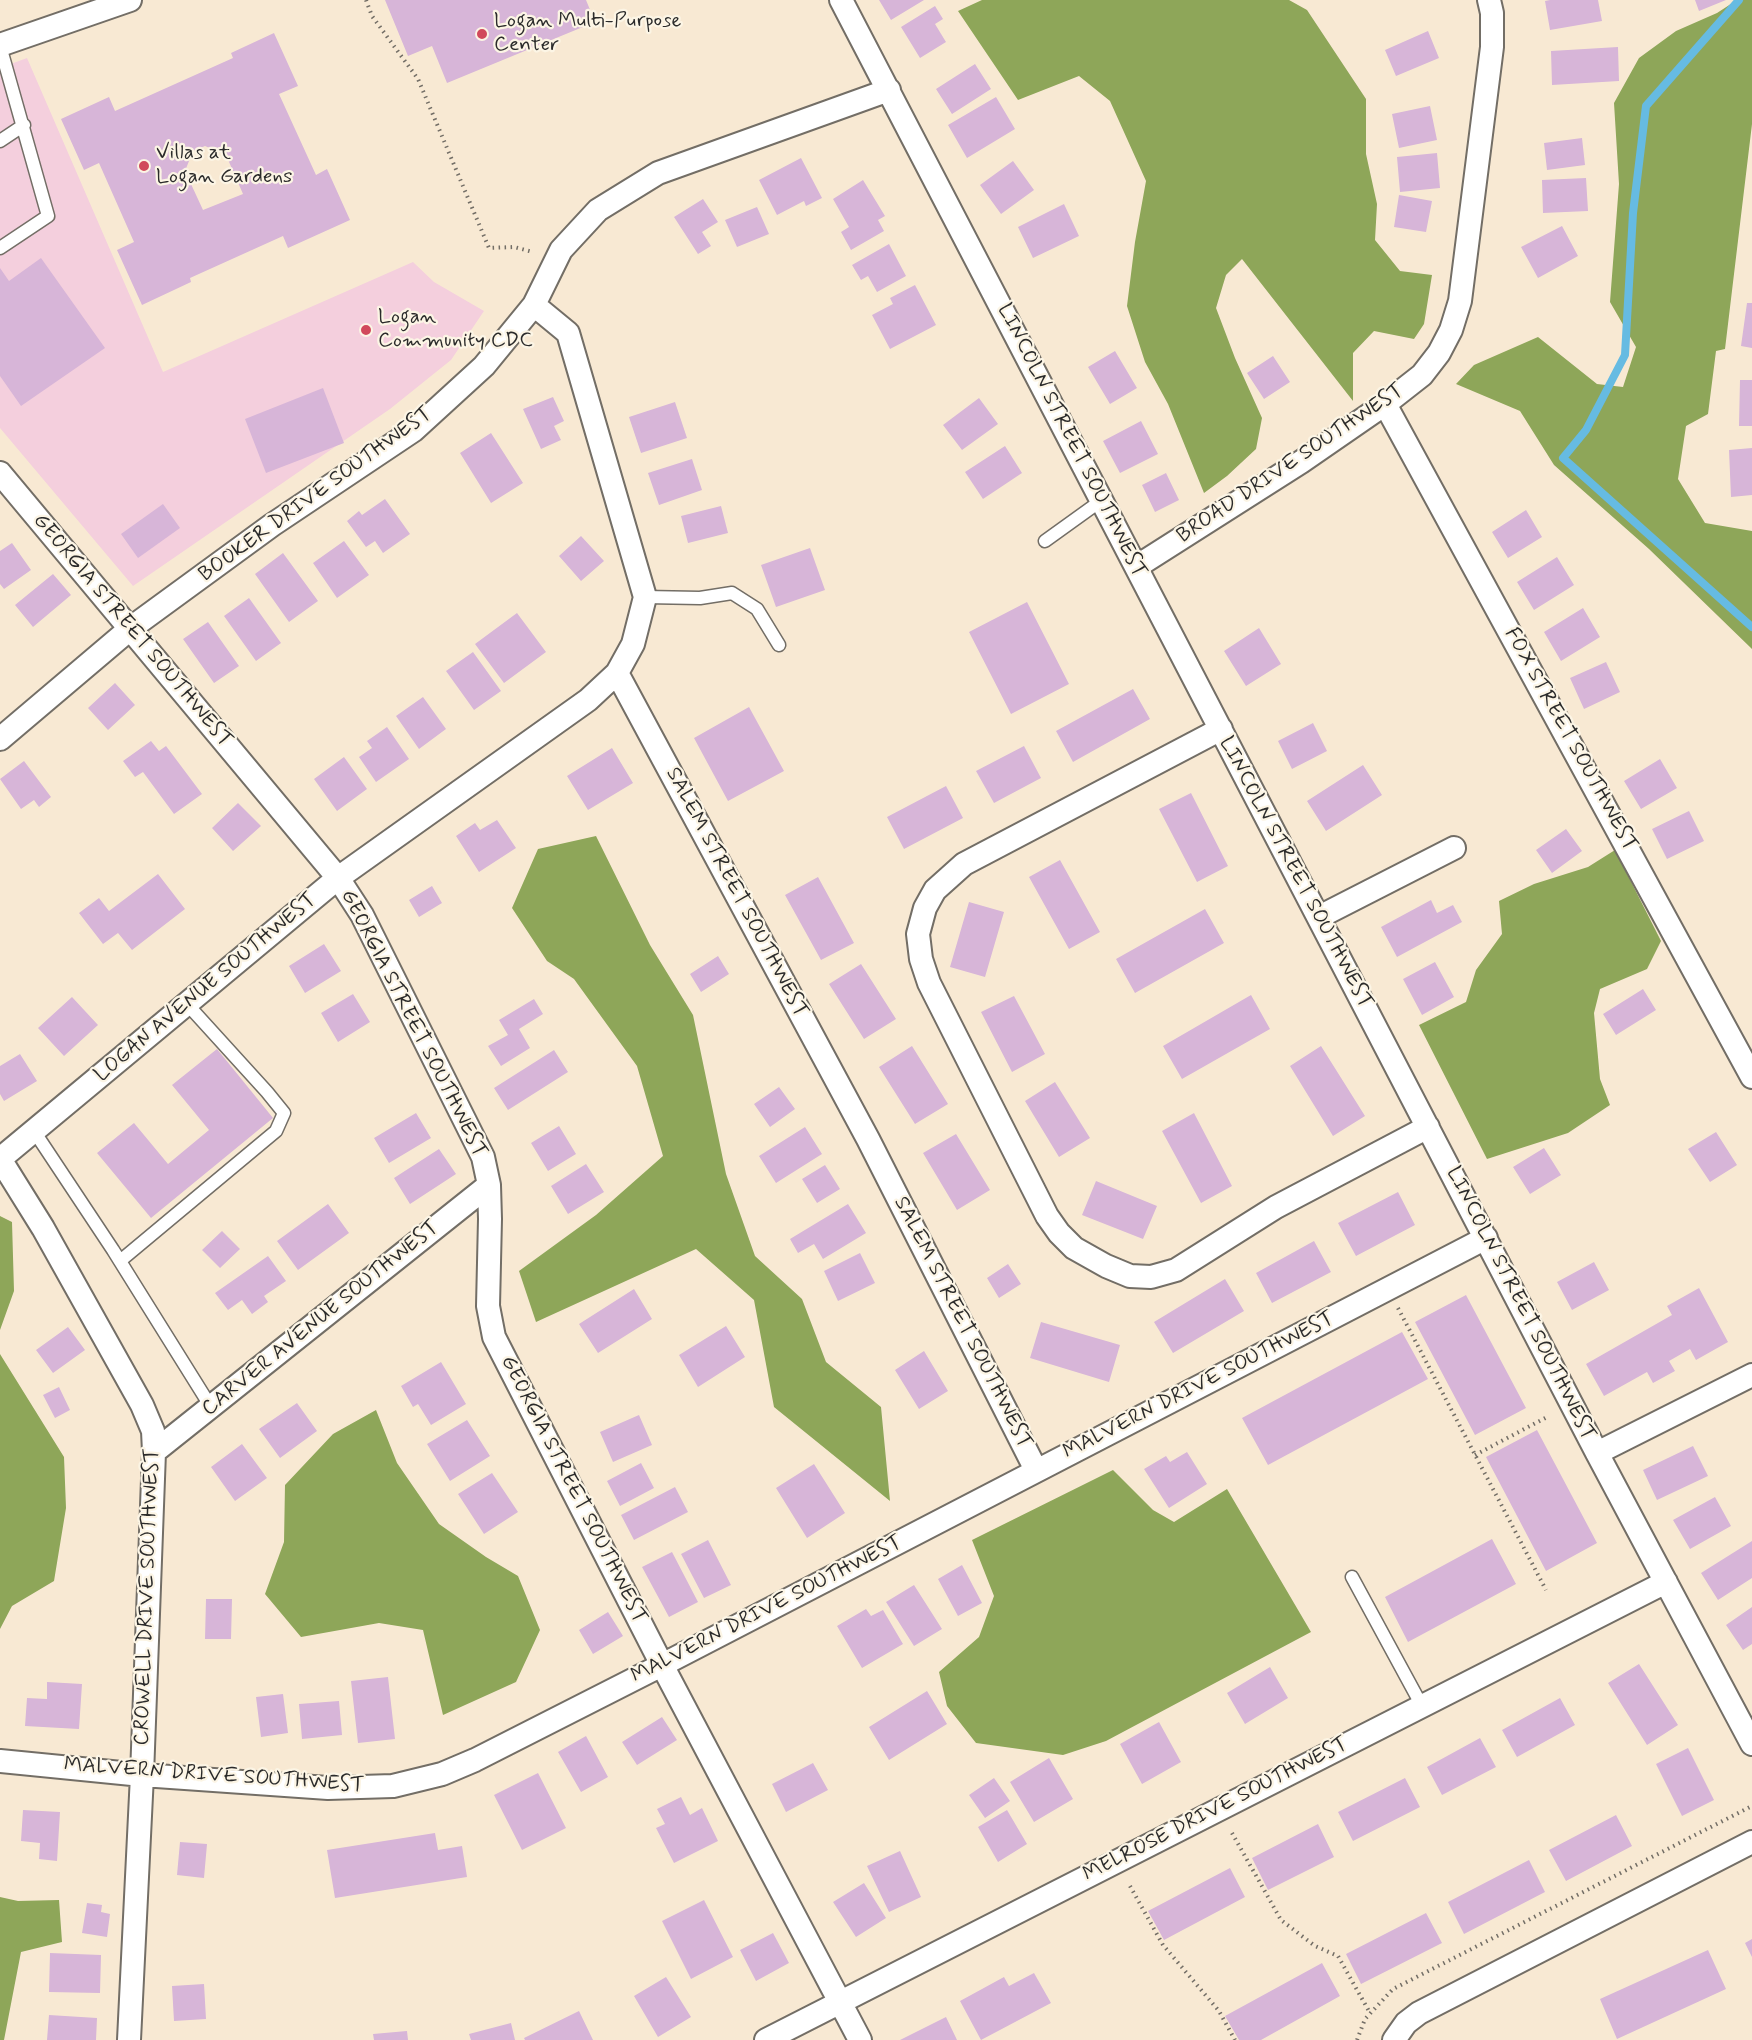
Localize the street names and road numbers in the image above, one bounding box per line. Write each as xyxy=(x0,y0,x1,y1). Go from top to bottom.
street label: LINCOLN STREET SOUTHWEST xyxy=(991,300,1151,582)
street label: BROAD DRIVE SOUTHWEST xyxy=(1173,379,1409,549)
street label: BOOKER DRIVE SOUTHWEST xyxy=(194,402,438,588)
street label: GEORGIA STREET SOUTHWEST xyxy=(27,509,237,753)
street label: FOX STREET SOUTHWEST xyxy=(1498,624,1642,856)
street label: LINCOLN STREET SOUTHWEST xyxy=(1212,733,1378,1013)
street label: SALEM STREET SOUTHWEST xyxy=(659,764,813,1022)
street label: GEORGIA STREET SOUTHWEST xyxy=(334,886,492,1162)
street label: LOGAN AVENUE SOUTHWEST xyxy=(90,888,322,1088)
street label: LINCOLN STREET SOUTHWEST xyxy=(1440,1163,1600,1445)
street label: SALEM STREET SOUTHWEST xyxy=(887,1193,1037,1453)
street label: CARVER AVENUE SOUTHWEST xyxy=(197,1216,445,1422)
street label: MALVERN DRIVE SOUTHWEST xyxy=(1059,1306,1339,1466)
street label: GEORGIA STREET SOUTHWEST xyxy=(494,1352,652,1628)
street label: CROWELL DRIVE SOUTHWEST xyxy=(130,1448,166,1746)
street label: MALVERN DRIVE SOUTHWEST xyxy=(627,1530,907,1690)
street label: MELROSE DRIVE SOUTHWEST xyxy=(1079,1732,1353,1888)
street label: MALVERN DRIVE SOUTHWEST xyxy=(63,1753,365,1799)

